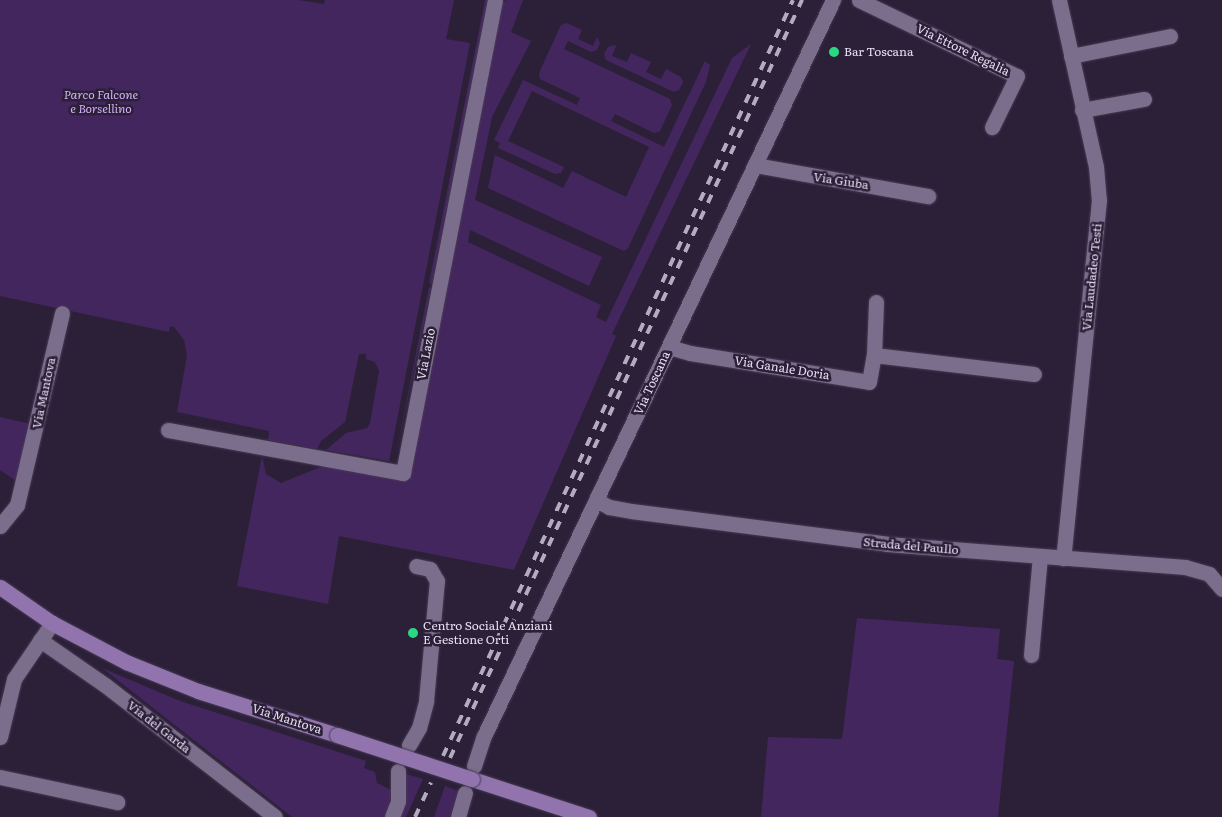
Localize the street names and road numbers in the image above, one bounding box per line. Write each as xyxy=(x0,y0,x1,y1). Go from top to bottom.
street label: Via Ettore Regalia xyxy=(914,21,1012,79)
street label: Via Giuba xyxy=(812,170,870,192)
street label: Via Laudadeo Testi xyxy=(1079,223,1105,331)
street label: Via Lazio xyxy=(414,327,438,381)
street label: Via Toscana xyxy=(631,349,673,417)
street label: Via Ganale Doria xyxy=(733,353,831,383)
street label: Via Mantova xyxy=(29,356,59,430)
street label: Strada del Paullo xyxy=(863,535,959,557)
street label: Via del Garda xyxy=(125,698,193,756)
street label: Via Mantova xyxy=(250,701,324,737)

